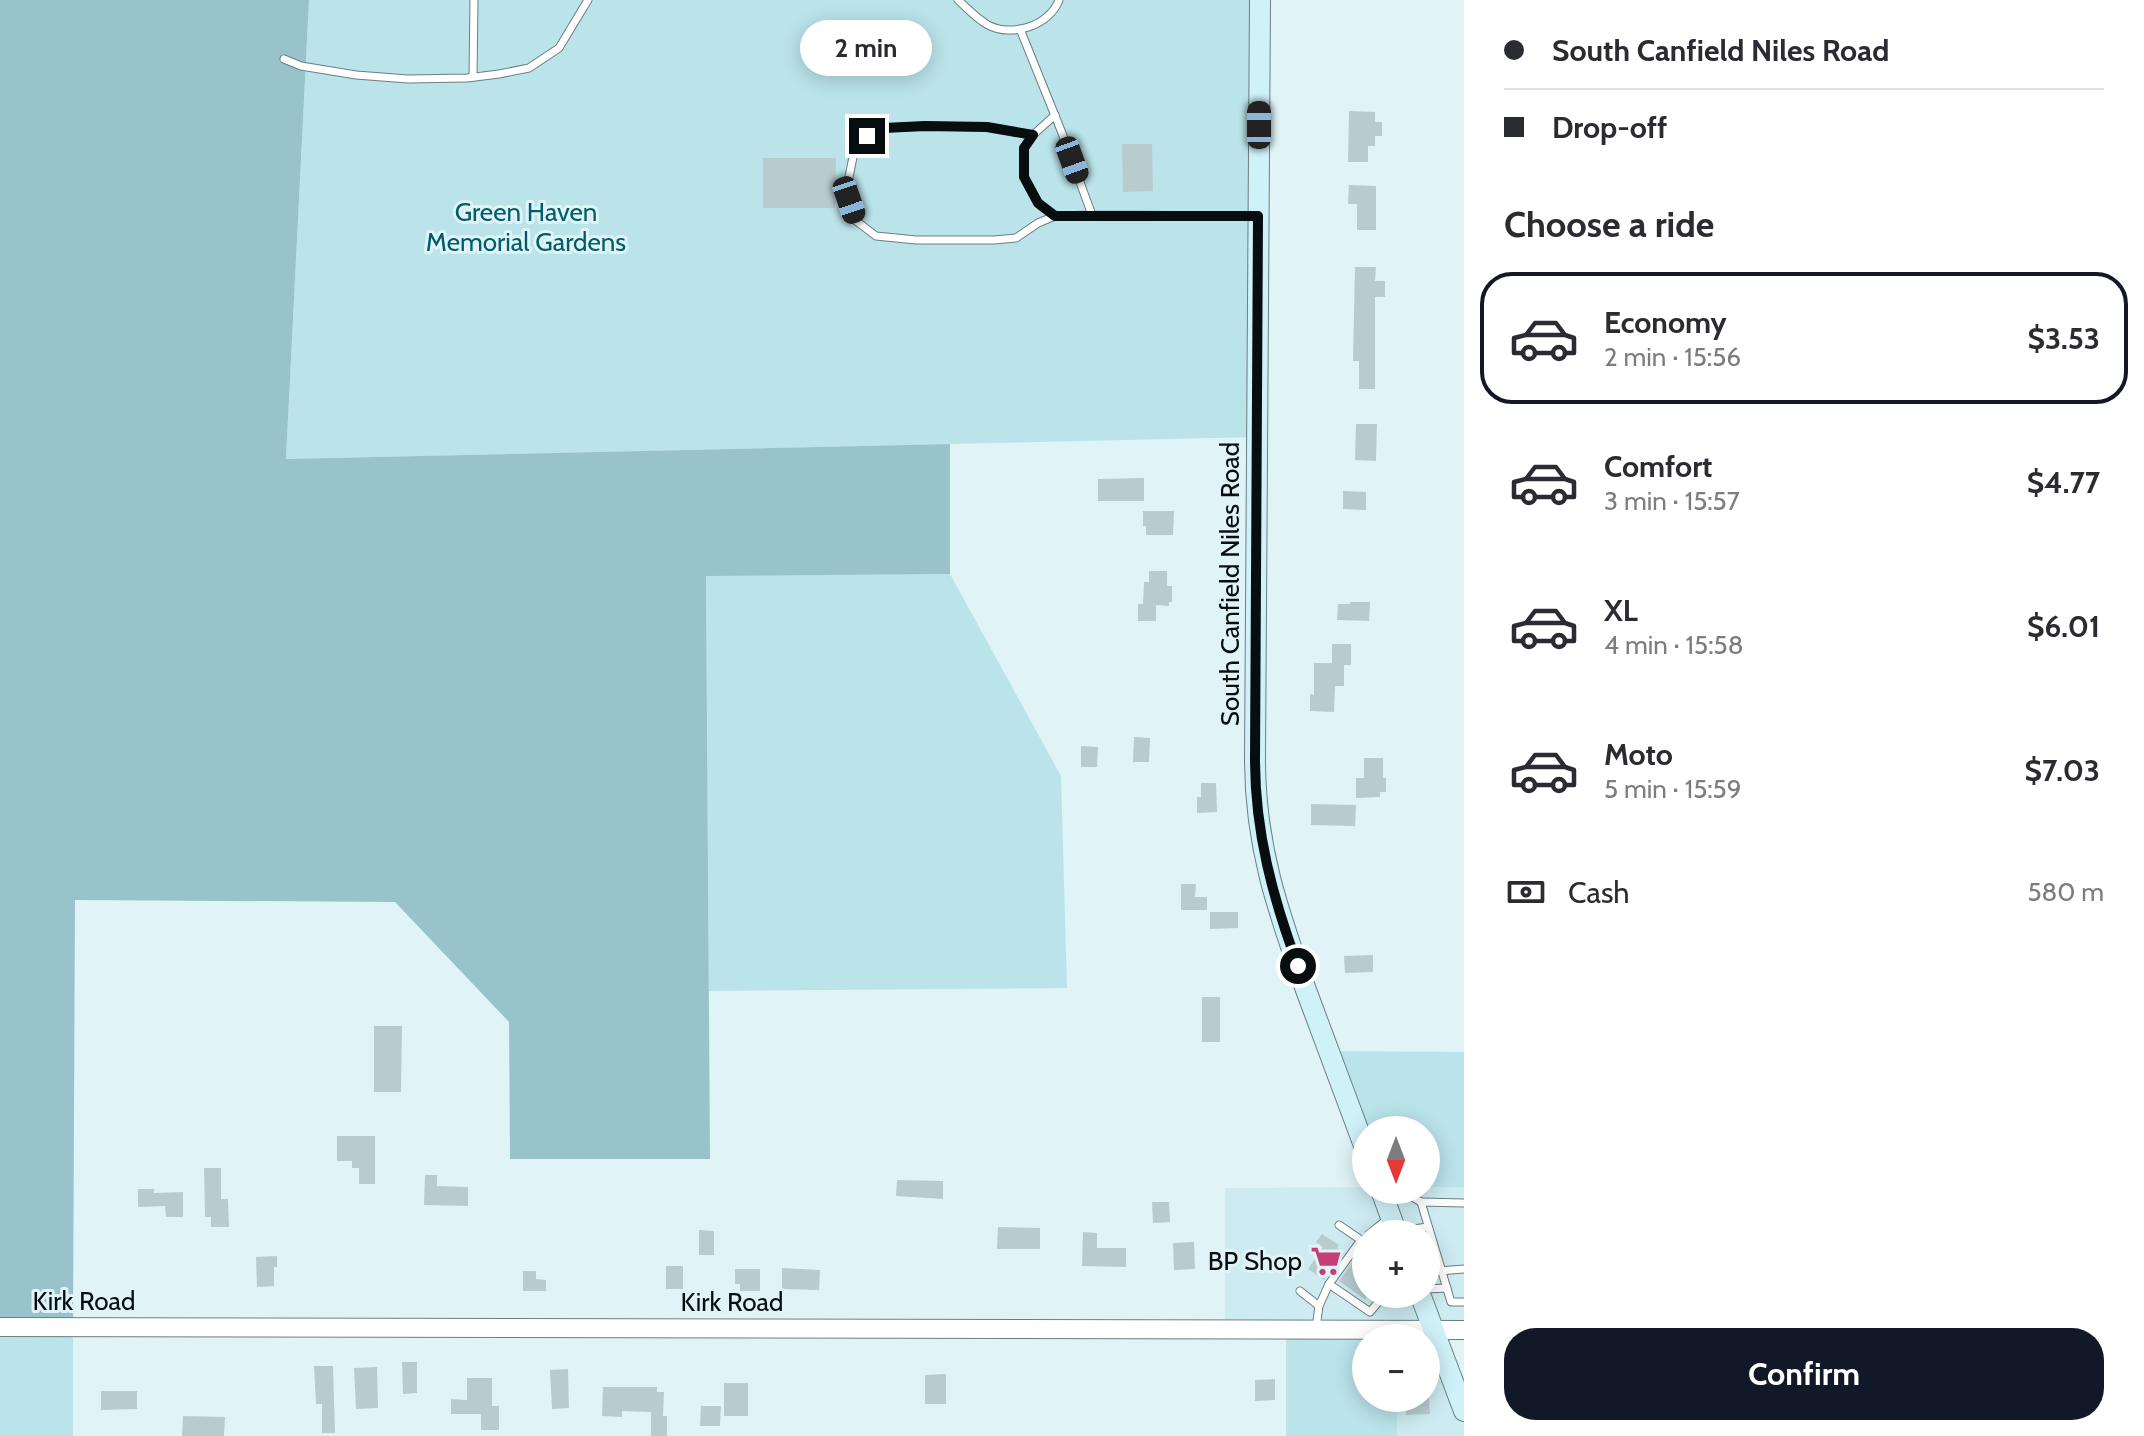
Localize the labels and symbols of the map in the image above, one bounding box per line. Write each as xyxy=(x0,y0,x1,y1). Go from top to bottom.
callout: 2 min xyxy=(801,20,933,76)
car xyxy=(1247,101,1271,149)
route end xyxy=(849,118,885,154)
car xyxy=(1053,133,1091,187)
car xyxy=(830,173,868,227)
park label: Green Haven Memorial Gardens xyxy=(426,196,626,258)
street label: South Canfield Niles Road xyxy=(1214,442,1246,726)
route start xyxy=(1280,948,1316,984)
north arrow xyxy=(1352,1116,1440,1204)
supermarket icon: BP Shop xyxy=(1309,1244,1343,1278)
place label: BP Shop xyxy=(1208,1245,1302,1277)
street label: Kirk Road xyxy=(33,1285,135,1317)
street label: Kirk Road xyxy=(681,1286,783,1318)

